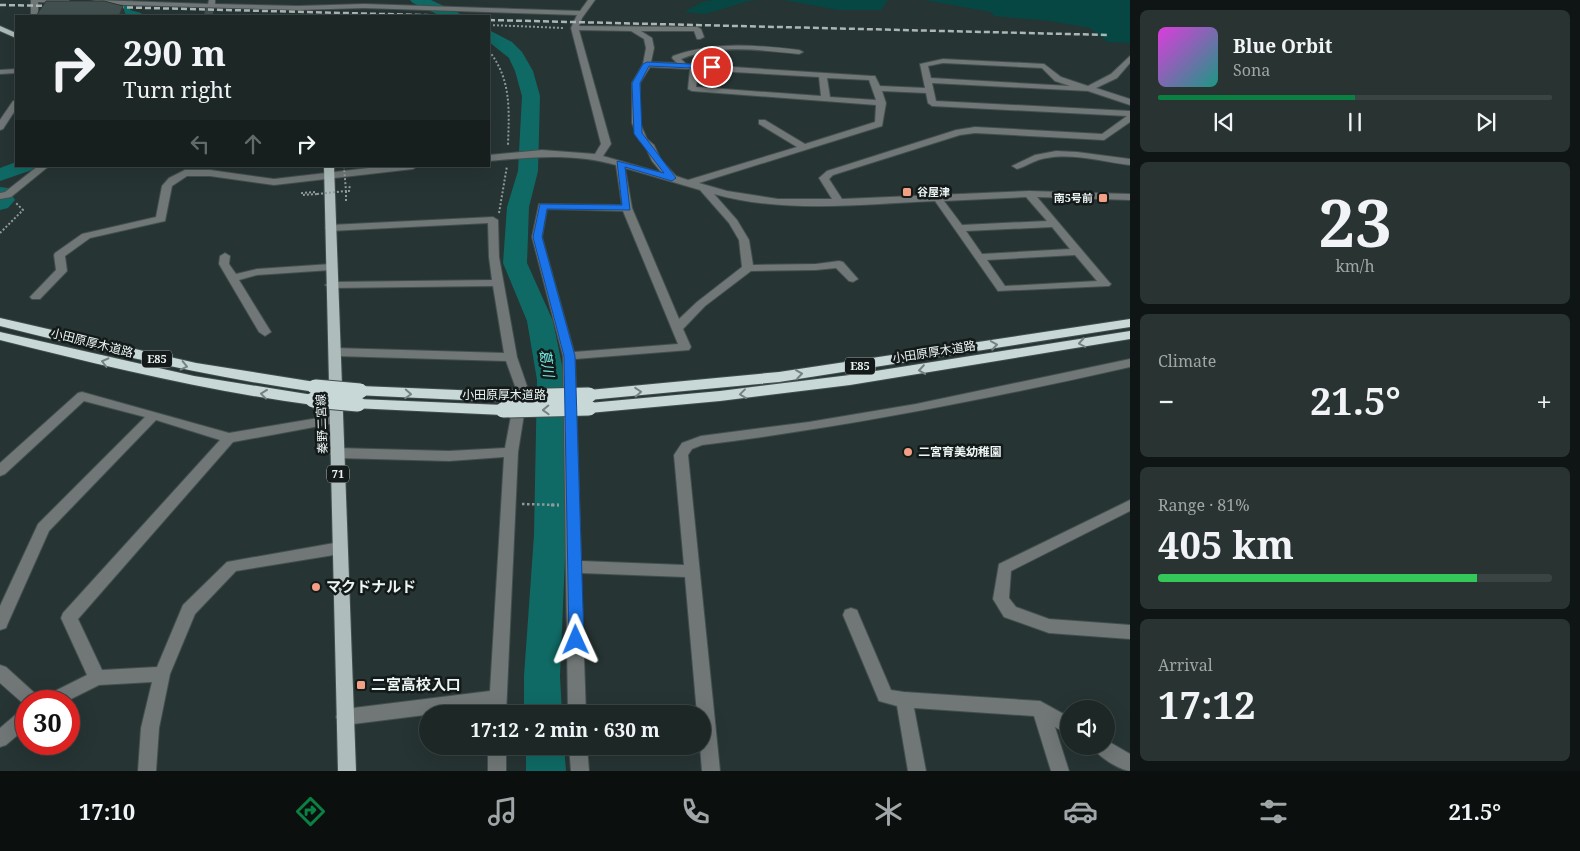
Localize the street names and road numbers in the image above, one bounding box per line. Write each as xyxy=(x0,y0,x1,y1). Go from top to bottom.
street label: 小田原厚木道路 xyxy=(49,324,135,361)
street label: 小田原厚木道路 xyxy=(891,337,977,366)
road number: E85 xyxy=(142,350,172,368)
road number: E85 xyxy=(845,358,875,374)
street label: 小田原厚木道路 xyxy=(462,386,546,403)
street label: 秦野二宮線 xyxy=(312,394,331,454)
road number: 71 xyxy=(327,466,349,482)

